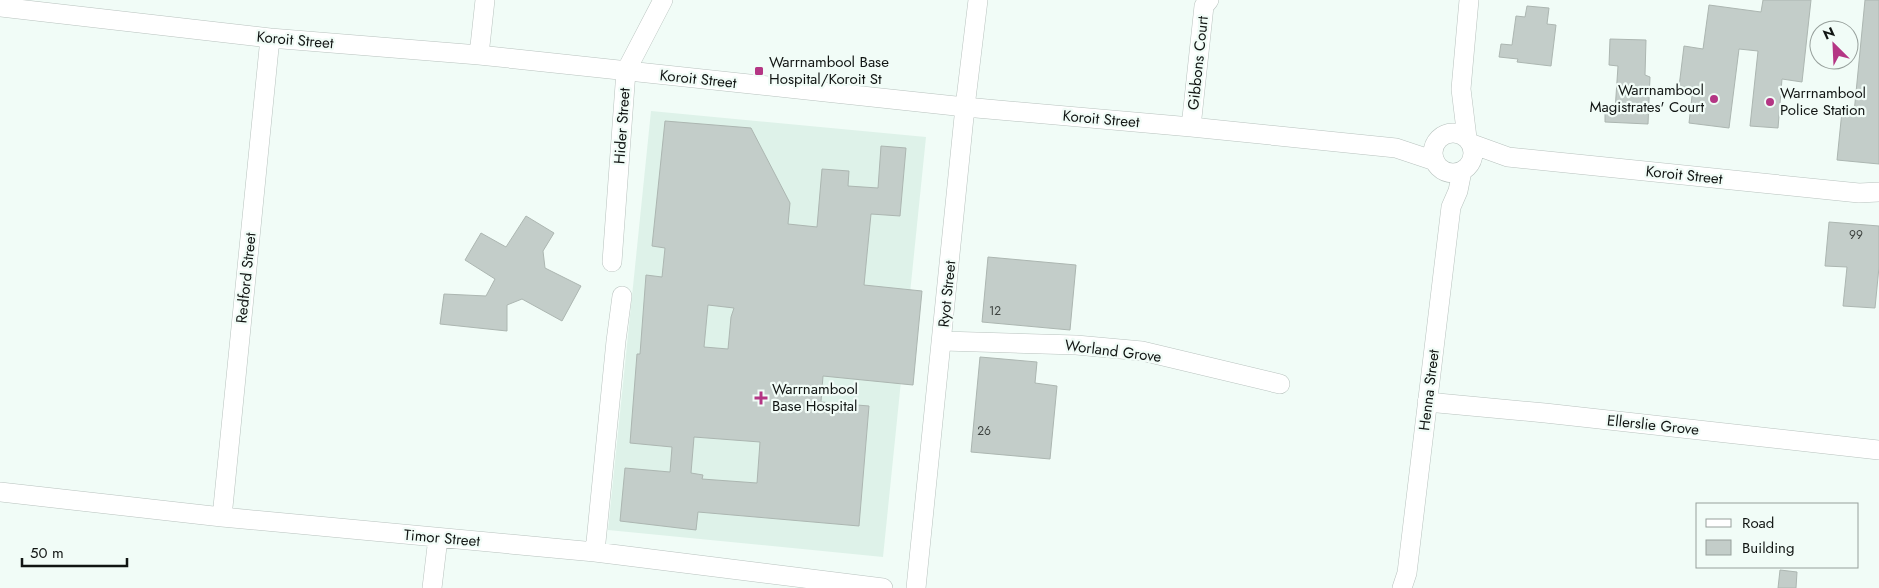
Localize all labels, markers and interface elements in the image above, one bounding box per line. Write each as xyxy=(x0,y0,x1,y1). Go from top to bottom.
street label: Gibbons Court xyxy=(1182,15,1214,111)
north arrow xyxy=(1809,20,1859,70)
text: N xyxy=(1820,22,1838,45)
street label: Koroit Street xyxy=(256,26,335,54)
place label: Warrnambool Base Hospital/Koroit St xyxy=(769,51,889,90)
street label: Koroit Street xyxy=(658,64,738,94)
marker: Warrnambool Base Hospital/Koroit St xyxy=(753,65,765,77)
place label: Warrnambool Magistrates' Court xyxy=(1589,79,1704,118)
place label: Warrnambool Police Station xyxy=(1780,82,1866,121)
street label: Hider Street xyxy=(608,87,636,165)
marker: Warrnambool Magistrates' Court xyxy=(1708,93,1720,105)
marker: Warrnambool Police Station xyxy=(1764,96,1776,108)
street label: Koroit Street xyxy=(1062,105,1141,133)
street label: Koroit Street xyxy=(1644,160,1724,190)
house number: 99 xyxy=(1849,226,1863,244)
street label: Redford Street xyxy=(230,231,262,324)
street label: Ryot Street xyxy=(933,259,961,328)
house number: 12 xyxy=(989,302,1001,320)
street label: Worland Grove xyxy=(1063,334,1163,368)
street label: Henna Street xyxy=(1413,348,1445,432)
place label: Warrnambool Base Hospital xyxy=(772,378,858,417)
marker: Warrnambool Base Hospital xyxy=(754,391,768,405)
street label: Ellerslie Grove xyxy=(1606,409,1700,441)
house number: 26 xyxy=(977,422,991,440)
legend xyxy=(1696,503,1859,568)
text: Road xyxy=(1742,512,1774,534)
street label: Timor Street xyxy=(403,524,481,552)
scale bar xyxy=(22,536,128,568)
text: Building xyxy=(1742,537,1794,559)
text: 50 m xyxy=(30,542,64,564)

